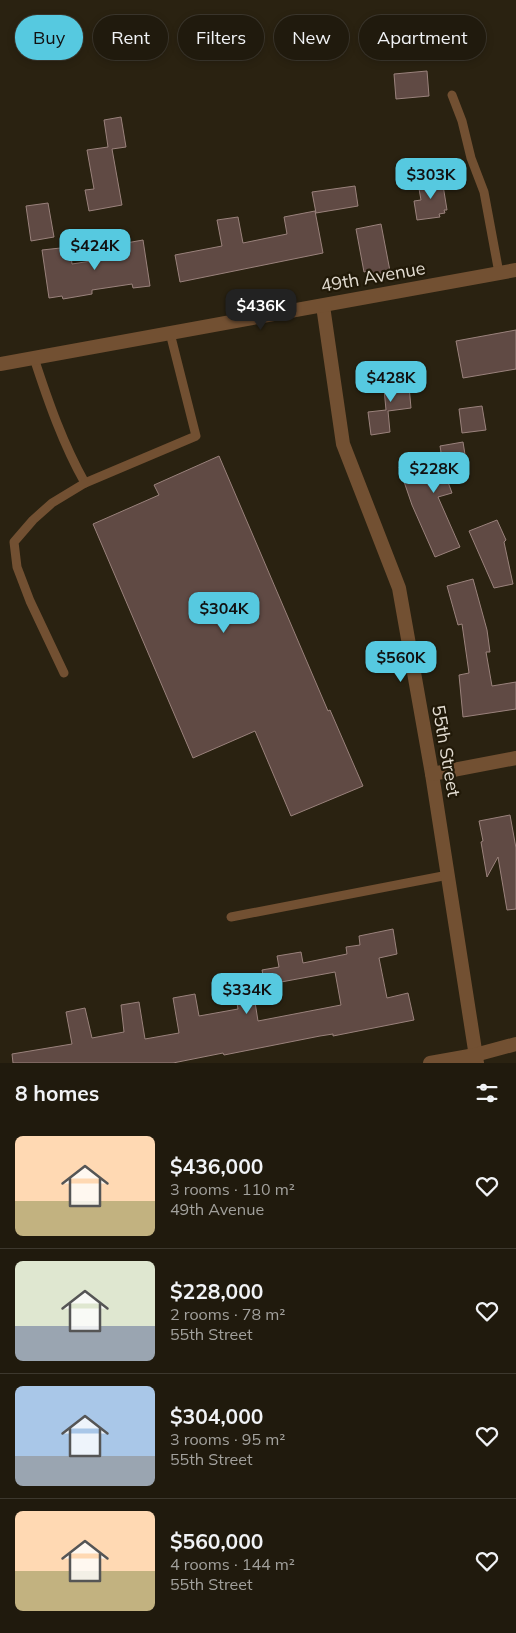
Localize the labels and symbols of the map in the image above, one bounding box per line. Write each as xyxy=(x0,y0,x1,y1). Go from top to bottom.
pin: $303K xyxy=(396,158,466,200)
pin: $424K xyxy=(60,228,130,271)
street label: 49th Avenue xyxy=(319,256,427,297)
pin: $436K xyxy=(226,288,296,331)
pin: $428K xyxy=(356,360,426,403)
pin: $228K xyxy=(399,452,469,494)
pin: $304K xyxy=(189,592,259,634)
pin: $560K xyxy=(366,640,436,683)
street label: 55th Street xyxy=(427,703,466,799)
pin: $334K xyxy=(212,972,282,1015)

